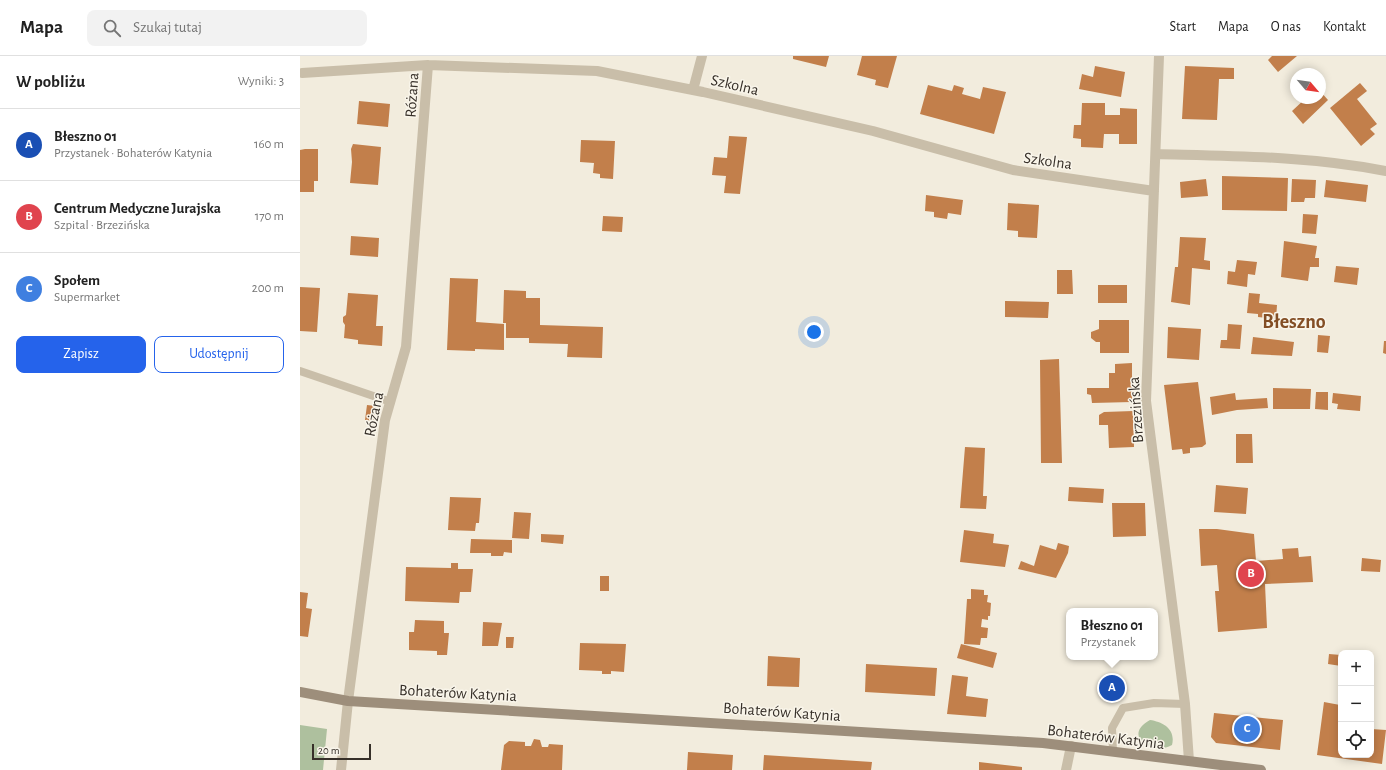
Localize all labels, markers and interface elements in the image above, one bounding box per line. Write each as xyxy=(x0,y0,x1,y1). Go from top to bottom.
search box xyxy=(87,10,367,46)
icon: search xyxy=(101,17,123,39)
text: Mapa xyxy=(20,18,63,37)
text: Szukaj tutaj xyxy=(133,20,202,35)
text: Start xyxy=(1169,20,1196,34)
text: Mapa xyxy=(1218,20,1249,34)
text: O nas xyxy=(1271,20,1301,34)
text: Kontakt xyxy=(1323,20,1366,34)
north arrow xyxy=(1290,68,1326,104)
street label: Różana xyxy=(402,72,422,118)
street label: Szkolna xyxy=(709,72,760,98)
text: W pobliżu xyxy=(16,73,85,90)
text: Wyniki: 3 xyxy=(238,75,284,88)
text: Błeszno 01 xyxy=(54,129,117,144)
text: A xyxy=(25,138,33,151)
text: 160 m xyxy=(254,138,284,151)
text: Przystanek · Bohaterów Katynia xyxy=(54,147,212,160)
street label: Szkolna xyxy=(1023,150,1073,172)
text: Centrum Medyczne Jurajska xyxy=(54,201,221,216)
text: B xyxy=(25,210,33,223)
text: 170 m xyxy=(255,210,284,223)
text: Szpital · Brzezińska xyxy=(54,219,150,232)
text: Społem xyxy=(54,273,100,288)
text: C xyxy=(26,282,32,295)
text: 200 m xyxy=(252,282,284,295)
text: Supermarket xyxy=(54,291,120,304)
district label: Błeszno xyxy=(1262,312,1326,332)
your location xyxy=(804,322,824,342)
button: Zapisz xyxy=(16,336,146,373)
button: Udostępnij xyxy=(154,336,284,373)
street label: Brzezińska xyxy=(1126,376,1146,444)
street label: Różana xyxy=(361,390,387,438)
pin: B xyxy=(1238,559,1264,589)
popup xyxy=(1066,608,1158,660)
text: Błeszno 01 xyxy=(1080,618,1144,633)
text: Przystanek xyxy=(1080,636,1136,649)
map controls xyxy=(1338,650,1374,758)
button: + xyxy=(1338,650,1374,686)
pin: A xyxy=(1099,673,1125,703)
street label: Bohaterów Katynia xyxy=(399,682,517,705)
button: − xyxy=(1338,686,1374,722)
street label: Bohaterów Katynia xyxy=(722,700,841,725)
pin: C xyxy=(1234,714,1260,744)
street label: Bohaterów Katynia xyxy=(1046,722,1165,753)
button: locate xyxy=(1338,722,1374,758)
scale bar xyxy=(312,742,371,761)
text: 20 m xyxy=(318,745,339,756)

